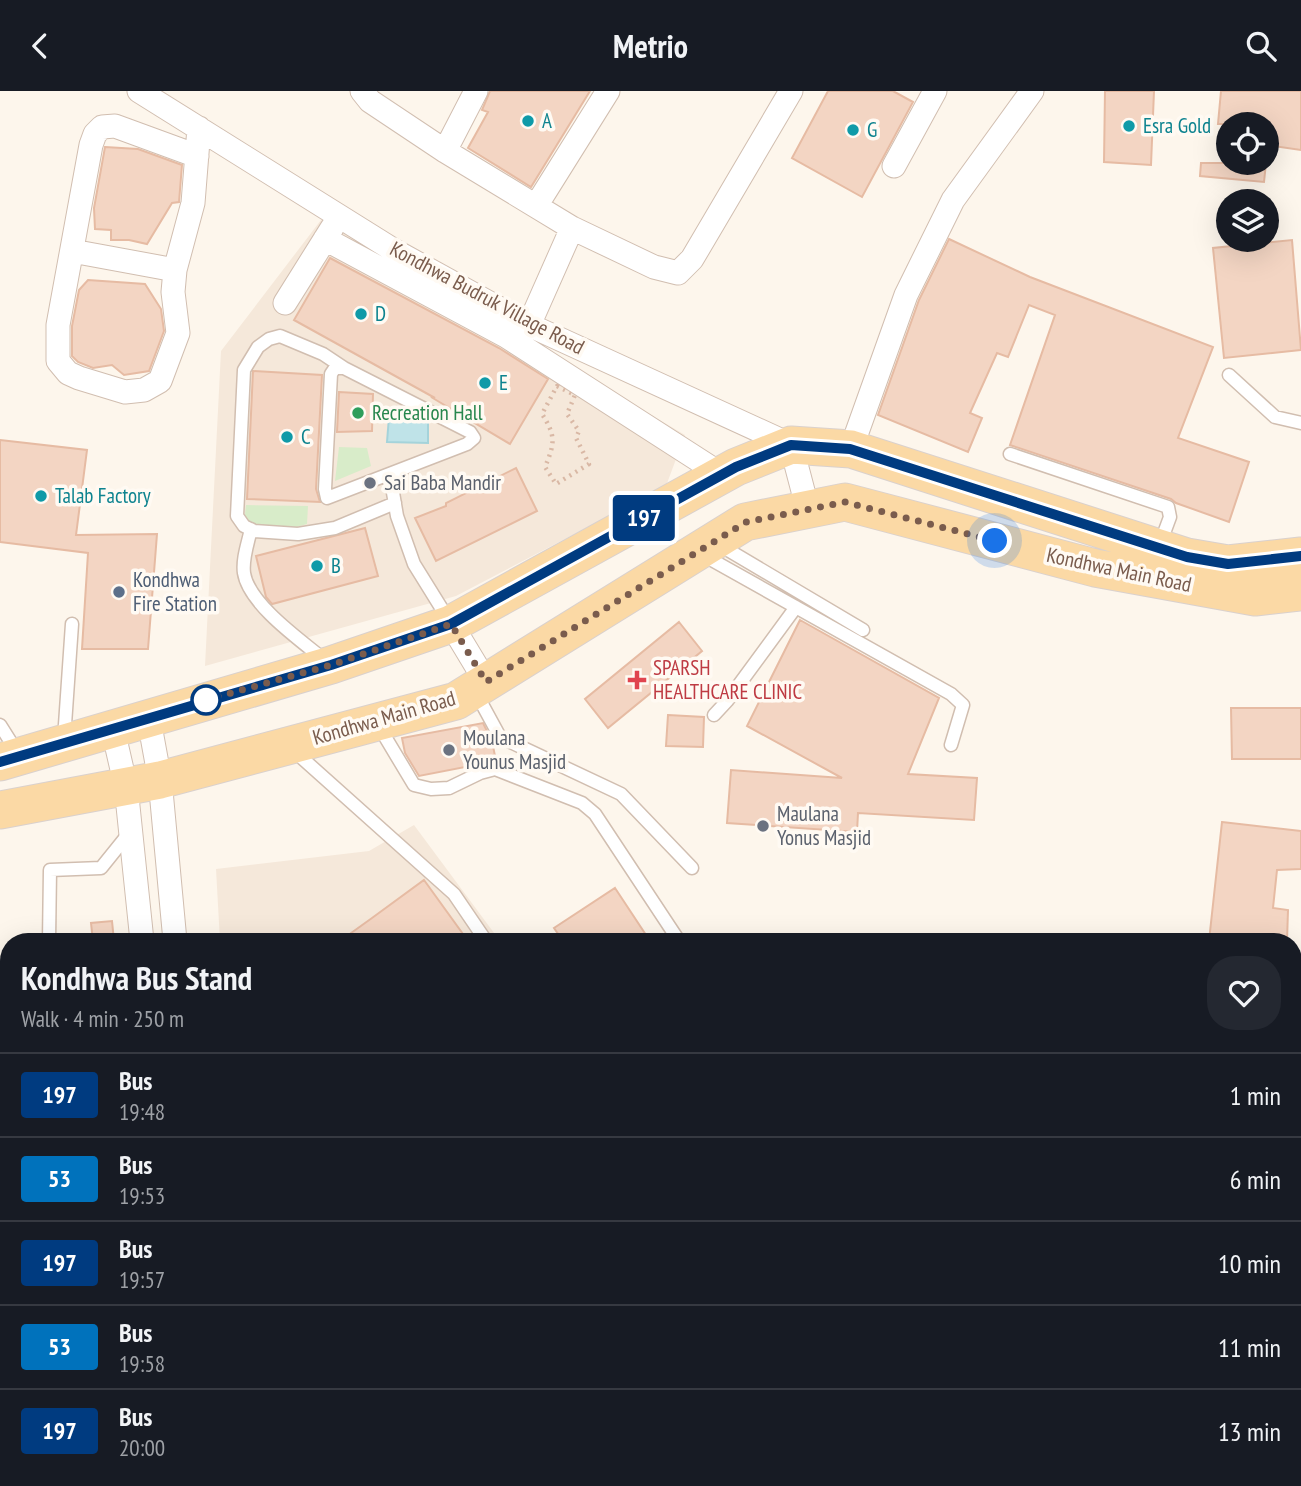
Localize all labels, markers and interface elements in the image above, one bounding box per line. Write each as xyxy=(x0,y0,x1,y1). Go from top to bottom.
text: Metrio xyxy=(613,25,688,67)
icon: back xyxy=(21,27,59,65)
icon: search xyxy=(1242,27,1280,65)
place label: A xyxy=(542,107,552,134)
place label: Esra Gold xyxy=(1143,112,1211,139)
map controls xyxy=(1216,112,1279,252)
button: locate xyxy=(1216,112,1279,175)
marker: A xyxy=(520,113,536,129)
place label: G xyxy=(867,116,877,143)
marker: Esra Gold xyxy=(1121,118,1137,134)
marker: G xyxy=(845,122,861,138)
button: layers xyxy=(1216,189,1279,252)
street label: Kondhwa Budruk Village Road xyxy=(385,235,589,360)
place label: D xyxy=(375,300,386,327)
marker: D xyxy=(353,306,369,322)
place label: E xyxy=(499,369,508,396)
marker: E xyxy=(477,375,493,391)
place label: Recreation Hall xyxy=(372,399,483,426)
marker: Recreation Hall xyxy=(350,405,366,421)
place label: C xyxy=(301,423,311,450)
marker: C xyxy=(279,429,295,445)
place label: Sai Baba Mandir xyxy=(384,469,501,496)
marker: Sai Baba Mandir xyxy=(362,475,378,491)
place label: Talab Factory xyxy=(55,482,151,509)
marker: Talab Factory xyxy=(33,488,49,504)
line badge: 197 xyxy=(604,495,684,541)
text: 197 xyxy=(627,502,661,533)
your location xyxy=(977,523,1012,558)
street label: Kondhwa Main Road xyxy=(1044,541,1194,598)
place label: B xyxy=(331,552,341,579)
marker: B xyxy=(309,558,325,574)
place label: Kondhwa Fire Station xyxy=(133,566,217,617)
marker: Kondhwa Fire Station xyxy=(111,584,127,600)
place label: SPARSH HEALTHCARE CLINIC xyxy=(653,654,802,705)
marker: SPARSH HEALTHCARE CLINIC xyxy=(627,670,647,690)
street label: Kondhwa Main Road xyxy=(309,684,458,751)
unlabelled marker xyxy=(191,685,221,715)
place label: Moulana Younus Masjid xyxy=(463,724,566,775)
marker: Moulana Younus Masjid xyxy=(441,742,457,758)
place label: Maulana Yonus Masjid xyxy=(777,800,871,851)
marker: Maulana Yonus Masjid xyxy=(755,818,771,834)
text: Kondhwa Bus Stand xyxy=(21,956,252,999)
button: heart xyxy=(1207,956,1281,1030)
text: Walk · 4 min · 250 m xyxy=(21,1004,184,1033)
text: Bus xyxy=(119,1064,152,1097)
text: 197 xyxy=(42,1079,77,1110)
text: 1 min xyxy=(1230,1079,1281,1112)
text: 19:48 xyxy=(119,1097,165,1126)
text: Bus xyxy=(119,1148,152,1181)
text: 53 xyxy=(48,1163,71,1194)
text: 6 min xyxy=(1230,1163,1281,1196)
text: 19:53 xyxy=(119,1181,165,1210)
text: Bus xyxy=(119,1232,152,1265)
text: 197 xyxy=(42,1247,77,1278)
text: 10 min xyxy=(1218,1247,1281,1280)
text: 19:57 xyxy=(119,1265,165,1294)
text: Bus xyxy=(119,1316,152,1349)
text: 53 xyxy=(48,1331,71,1362)
text: 11 min xyxy=(1218,1331,1281,1364)
text: 19:58 xyxy=(119,1349,165,1378)
text: Bus xyxy=(119,1400,152,1433)
text: 197 xyxy=(42,1415,77,1446)
text: 13 min xyxy=(1218,1415,1281,1448)
text: 20:00 xyxy=(119,1433,165,1462)

